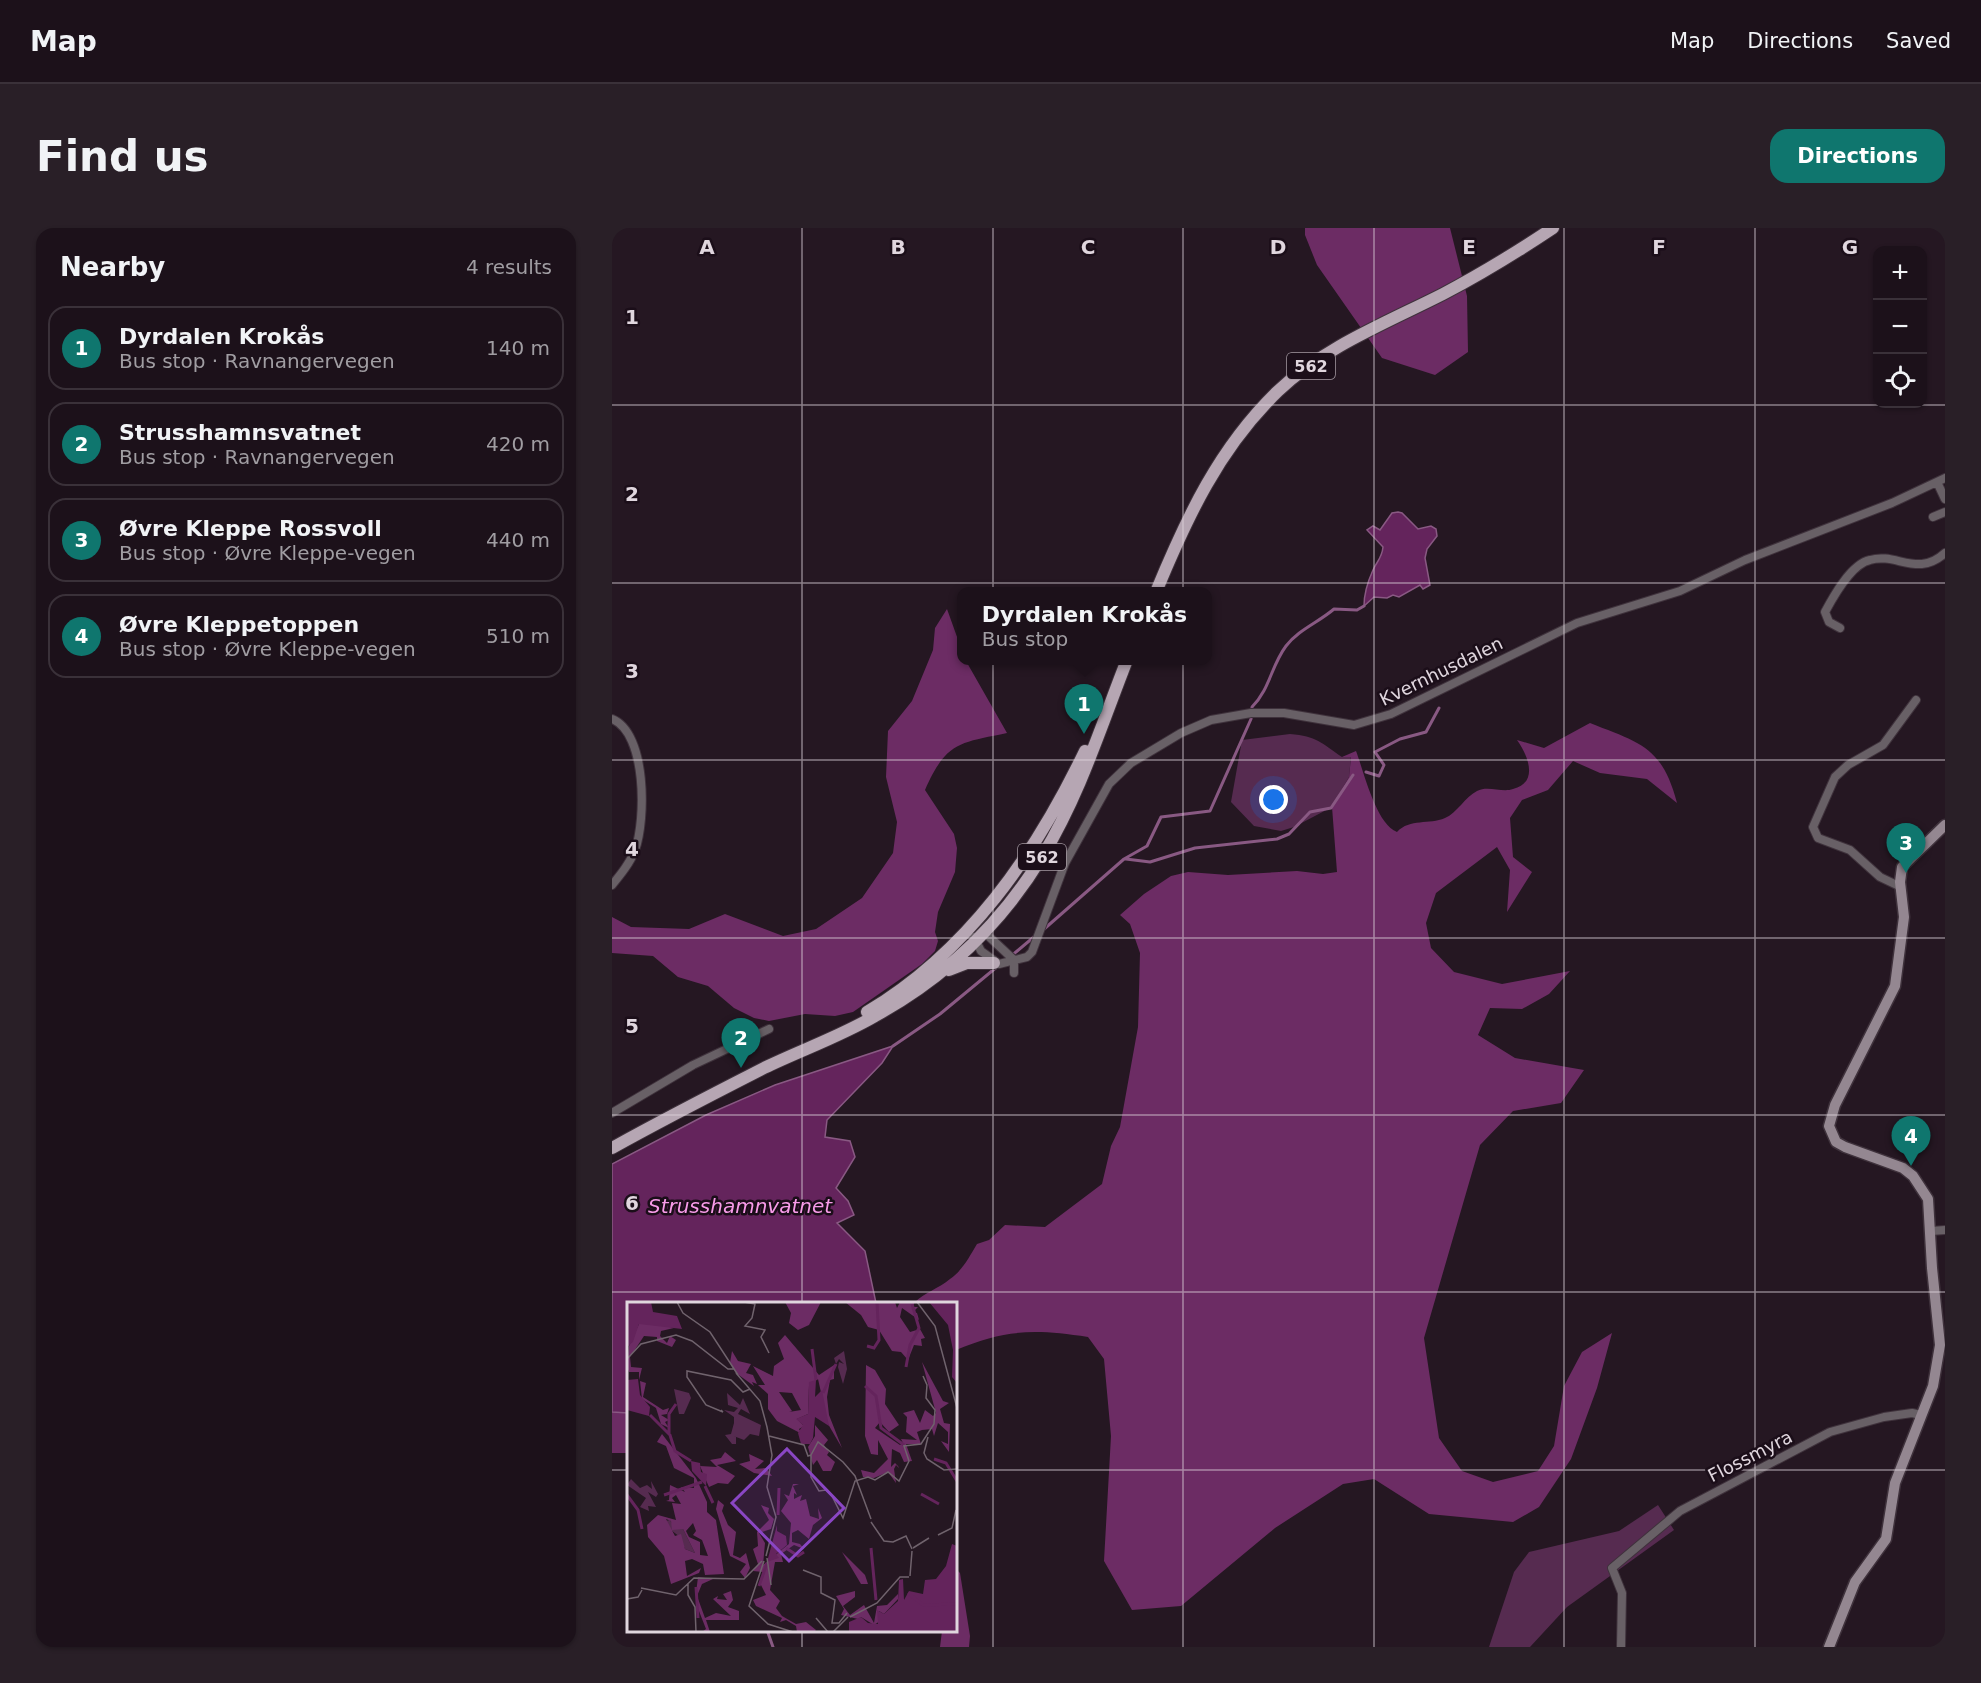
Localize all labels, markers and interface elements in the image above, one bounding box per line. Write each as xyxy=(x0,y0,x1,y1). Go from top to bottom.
text: Map xyxy=(30,25,97,58)
text: Map xyxy=(1670,29,1714,53)
text: Directions xyxy=(1747,29,1853,53)
text: Saved xyxy=(1886,29,1951,53)
button: Directions xyxy=(1770,129,1945,183)
text: Find us xyxy=(36,132,209,181)
text: A xyxy=(699,235,715,259)
text: B xyxy=(890,235,906,259)
text: C xyxy=(1081,235,1095,259)
text: D xyxy=(1270,235,1286,259)
text: E xyxy=(1462,235,1476,259)
text: F xyxy=(1652,235,1666,259)
text: G xyxy=(1842,235,1858,259)
map controls xyxy=(1873,246,1927,408)
button: + xyxy=(1873,246,1927,300)
text: Nearby xyxy=(60,252,165,282)
text: 4 results xyxy=(466,255,552,279)
button: − xyxy=(1873,300,1927,354)
text: 1 xyxy=(625,305,639,329)
text: Dyrdalen Krokås xyxy=(119,324,324,349)
text: 1 xyxy=(75,336,88,360)
text: 140 m xyxy=(486,336,550,360)
text: Bus stop · Ravnangervegen xyxy=(119,349,395,373)
road number: 562 xyxy=(1287,353,1335,379)
button: locate xyxy=(1873,354,1927,408)
text: Strusshamnsvatnet xyxy=(119,420,361,445)
text: 2 xyxy=(75,432,88,456)
text: 420 m xyxy=(486,432,550,456)
text: Bus stop · Ravnangervegen xyxy=(119,445,395,469)
text: 2 xyxy=(625,482,639,506)
text: Øvre Kleppe Rossvoll xyxy=(119,516,382,541)
text: 3 xyxy=(75,528,88,552)
text: 440 m xyxy=(486,528,550,552)
text: Bus stop · Øvre Kleppe-vegen xyxy=(119,541,416,565)
popup xyxy=(957,587,1212,665)
text: Dyrdalen Krokås xyxy=(982,602,1187,627)
text: Øvre Kleppetoppen xyxy=(119,612,359,637)
text: 4 xyxy=(75,624,88,648)
text: 510 m xyxy=(486,624,550,648)
text: Bus stop xyxy=(982,627,1068,651)
street label: Kvernhusdalen xyxy=(1376,632,1506,710)
text: Bus stop · Øvre Kleppe-vegen xyxy=(119,637,416,661)
text: 3 xyxy=(625,659,639,683)
pin: 1 xyxy=(1064,684,1104,734)
your location xyxy=(1259,785,1288,814)
pin: 3 xyxy=(1886,824,1926,873)
text: 4 xyxy=(625,837,639,861)
road number: 562 xyxy=(1018,844,1066,870)
text: 5 xyxy=(625,1014,639,1038)
pin: 2 xyxy=(722,1018,760,1068)
pin: 4 xyxy=(1892,1116,1930,1166)
text: 6 xyxy=(625,1191,639,1215)
water label: Strusshamnvatnet xyxy=(648,1194,833,1218)
inset map xyxy=(627,1302,957,1632)
street label: Flossmyra xyxy=(1704,1426,1796,1486)

